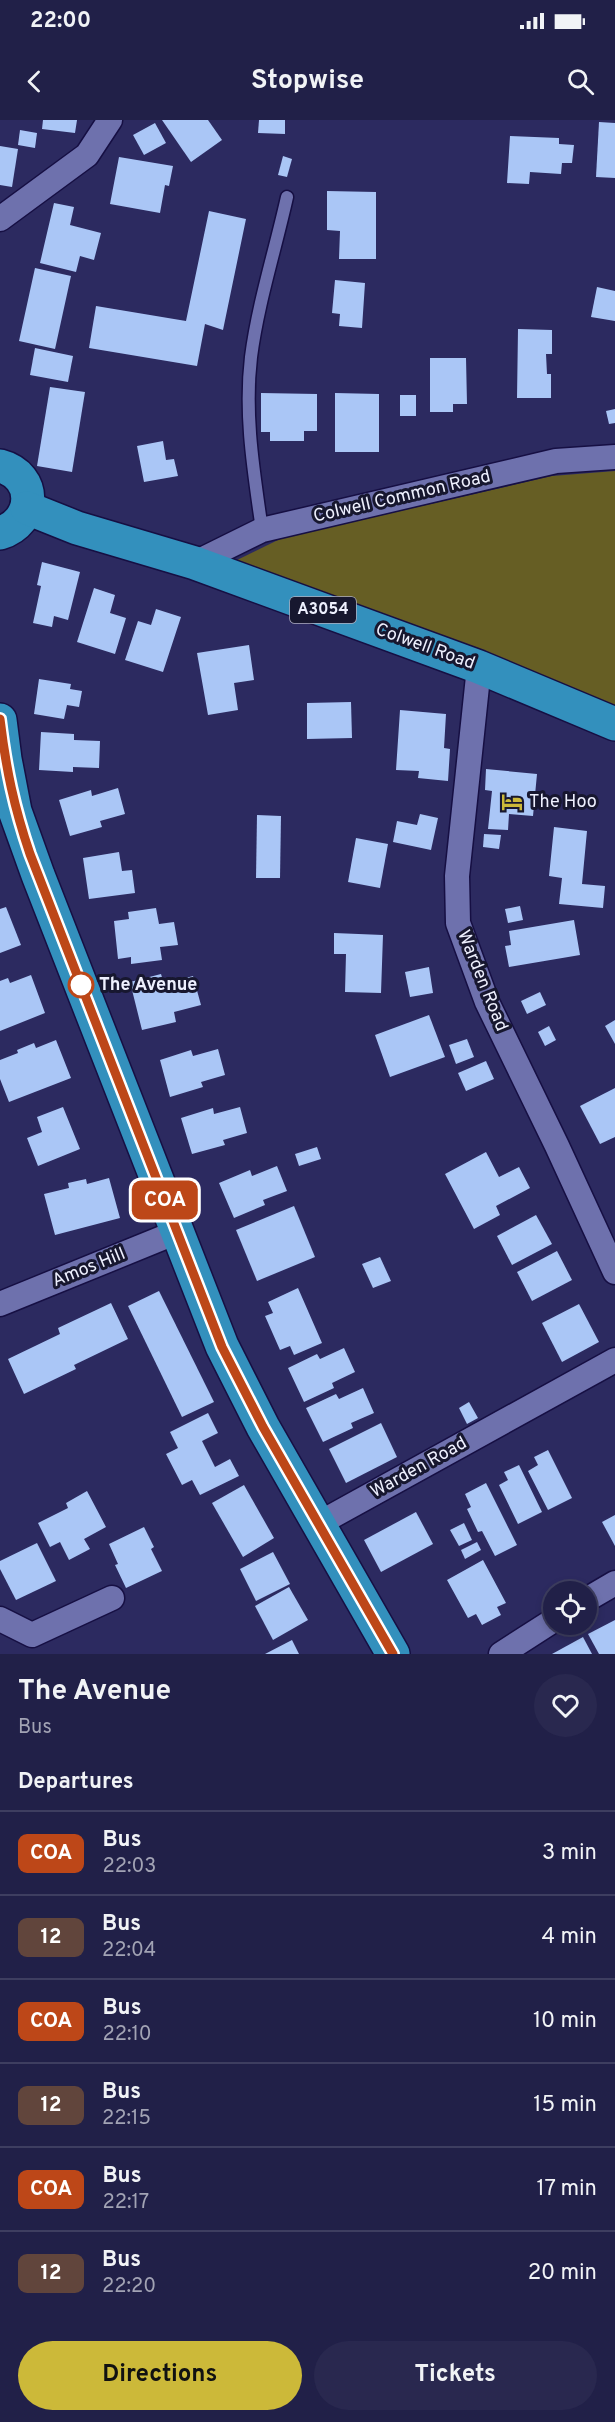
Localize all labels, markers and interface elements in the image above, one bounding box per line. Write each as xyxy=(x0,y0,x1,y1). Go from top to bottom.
text: 22:00 xyxy=(30,8,91,35)
text: Stopwise xyxy=(251,64,364,98)
icon: back xyxy=(18,65,51,98)
icon: search xyxy=(564,65,597,98)
street label: Colwell Common Road xyxy=(311,465,493,529)
road number: A3054 xyxy=(290,597,356,623)
street label: Colwell Road xyxy=(372,618,478,676)
hotel icon: The Hoo xyxy=(500,790,524,814)
place label: The Hoo xyxy=(529,791,597,814)
street label: Warden Road xyxy=(451,927,513,1035)
marker: The Avenue xyxy=(68,972,94,998)
place label: The Avenue xyxy=(99,974,197,997)
line badge: COA xyxy=(130,1180,200,1220)
text: COA xyxy=(144,1187,186,1214)
street label: Amos Hill xyxy=(49,1243,129,1293)
street label: Warden Road xyxy=(367,1432,471,1504)
map controls xyxy=(543,1581,597,1635)
button: locate xyxy=(543,1581,597,1635)
text: The Avenue xyxy=(18,1674,171,1710)
button: heart xyxy=(534,1674,597,1737)
text: Bus xyxy=(18,1715,52,1741)
text: Departures xyxy=(18,1769,134,1796)
text: Bus xyxy=(102,1827,141,1854)
text: COA xyxy=(30,1840,72,1867)
text: 3 min xyxy=(542,1840,597,1867)
text: 22:03 xyxy=(102,1854,156,1880)
text: Bus xyxy=(102,1911,141,1938)
text: 12 xyxy=(40,1924,62,1951)
text: 4 min xyxy=(542,1924,597,1951)
text: 22:04 xyxy=(102,1938,156,1964)
text: Bus xyxy=(102,1995,141,2022)
text: COA xyxy=(30,2008,72,2035)
text: 10 min xyxy=(533,2008,597,2035)
text: 22:10 xyxy=(102,2022,152,2048)
text: Bus xyxy=(102,2079,141,2106)
text: 12 xyxy=(40,2092,62,2119)
text: 15 min xyxy=(533,2092,597,2119)
text: 22:15 xyxy=(102,2106,151,2132)
text: Bus xyxy=(102,2163,141,2190)
text: COA xyxy=(30,2176,72,2203)
text: 17 min xyxy=(537,2176,597,2203)
text: 22:17 xyxy=(102,2190,149,2216)
text: Bus xyxy=(102,2247,141,2274)
text: 12 xyxy=(40,2260,62,2287)
text: 20 min xyxy=(528,2260,597,2287)
text: 22:20 xyxy=(102,2274,156,2300)
button: Directions xyxy=(18,2341,302,2410)
button: Tickets xyxy=(314,2341,597,2410)

